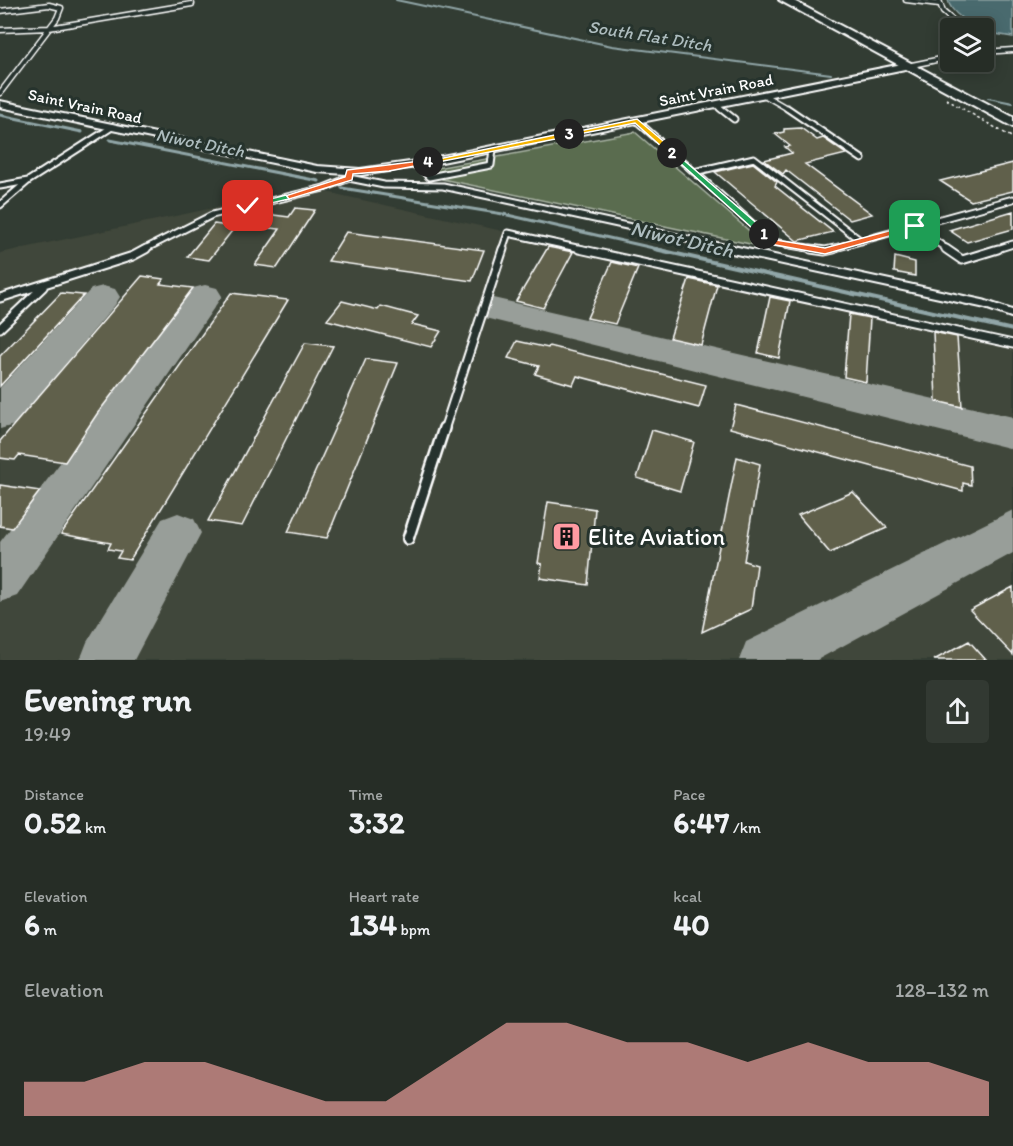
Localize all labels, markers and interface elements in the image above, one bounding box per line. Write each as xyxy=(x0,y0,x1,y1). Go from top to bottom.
water label: South Flat Ditch xyxy=(586,15,714,57)
map controls xyxy=(940,18,994,72)
button: layers xyxy=(940,18,994,72)
street label: Saint Vrain Road xyxy=(657,70,775,110)
street label: Saint Vrain Road xyxy=(26,85,144,127)
pin: 3 xyxy=(554,119,584,149)
water label: Niwot Ditch xyxy=(154,124,247,162)
text: 3 xyxy=(565,124,573,143)
pin: 2 xyxy=(657,138,687,168)
text: 2 xyxy=(668,143,676,162)
pin: 4 xyxy=(413,147,443,177)
text: 4 xyxy=(423,152,433,171)
pin xyxy=(222,180,273,231)
icon: check xyxy=(231,189,264,222)
pin xyxy=(889,200,940,251)
icon: arrive xyxy=(898,209,931,242)
water label: Niwot Ditch xyxy=(628,215,736,263)
pin: 1 xyxy=(749,219,779,249)
text: 1 xyxy=(760,224,768,243)
building icon: Elite Aviation xyxy=(551,520,583,552)
place label: Elite Aviation xyxy=(588,522,725,551)
text: Evening run xyxy=(24,680,191,719)
button: share xyxy=(926,680,989,743)
text: 19:49 xyxy=(24,722,71,746)
text: Distance xyxy=(24,785,84,804)
text: Time xyxy=(349,785,383,804)
text: Pace xyxy=(673,785,705,804)
text: 0.52 xyxy=(24,804,81,841)
text: 3:32 xyxy=(349,804,405,841)
text: 6:47 xyxy=(673,804,729,841)
text: km xyxy=(81,818,106,837)
text: /km xyxy=(729,818,761,837)
text: Elevation xyxy=(24,887,88,906)
text: Heart rate xyxy=(349,887,419,906)
text: kcal xyxy=(673,887,702,906)
text: 6 xyxy=(24,906,40,943)
text: 134 xyxy=(349,906,397,943)
text: 40 xyxy=(673,906,710,943)
text: m xyxy=(40,920,57,939)
text: bpm xyxy=(397,920,430,939)
text: Elevation xyxy=(24,978,103,1002)
text: 128–132 m xyxy=(895,978,989,1002)

